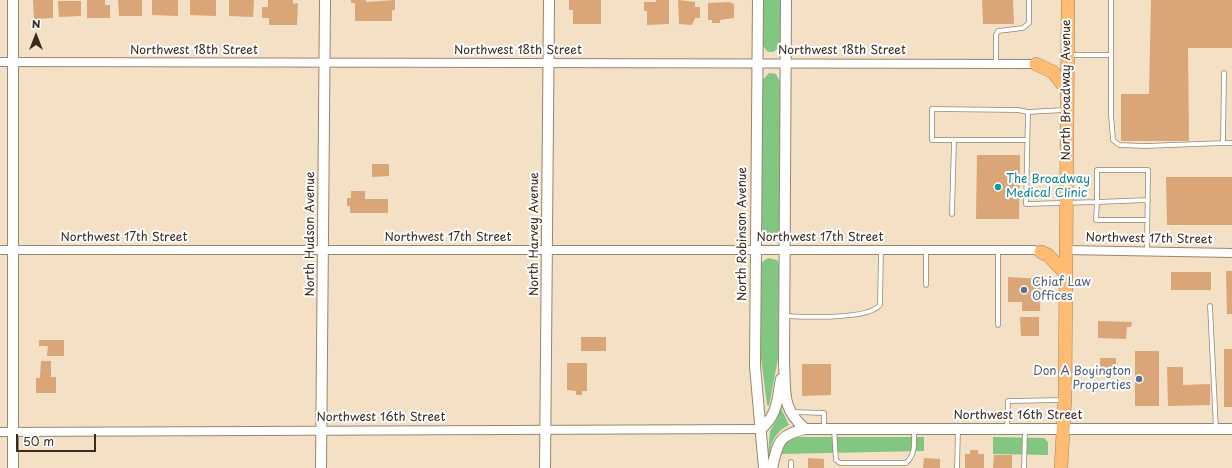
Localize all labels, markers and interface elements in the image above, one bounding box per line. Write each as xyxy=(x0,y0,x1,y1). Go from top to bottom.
text: N xyxy=(32,15,40,32)
north arrow xyxy=(16,16,56,56)
street label: North Broadway Avenue xyxy=(1060,20,1074,160)
street label: Northwest 18th Street xyxy=(130,44,258,58)
street label: Northwest 18th Street xyxy=(454,44,582,58)
street label: Northwest 18th Street xyxy=(778,44,906,58)
street label: North Robinson Avenue xyxy=(736,167,750,301)
street label: North Hudson Avenue xyxy=(304,172,318,296)
street label: North Harvey Avenue xyxy=(528,172,542,296)
place label: The Broadway Medical Clinic xyxy=(1006,173,1090,201)
marker: The Broadway Medical Clinic xyxy=(993,182,1003,192)
street label: Northwest 17th Street xyxy=(61,231,187,245)
street label: Northwest 17th Street xyxy=(385,231,511,245)
street label: Northwest 17th Street xyxy=(757,231,883,245)
street label: Northwest 17th Street xyxy=(1085,231,1213,247)
place label: Chiaf Law Offices xyxy=(1032,276,1091,304)
marker: Chiaf Law Offices xyxy=(1019,285,1029,295)
place label: Don A Boyington Properties xyxy=(1033,365,1131,393)
marker: Don A Boyington Properties xyxy=(1134,374,1144,384)
street label: Northwest 16th Street xyxy=(954,409,1082,423)
street label: Northwest 16th Street xyxy=(317,411,445,425)
scale bar xyxy=(18,426,98,452)
text: 50 m xyxy=(23,432,54,450)

